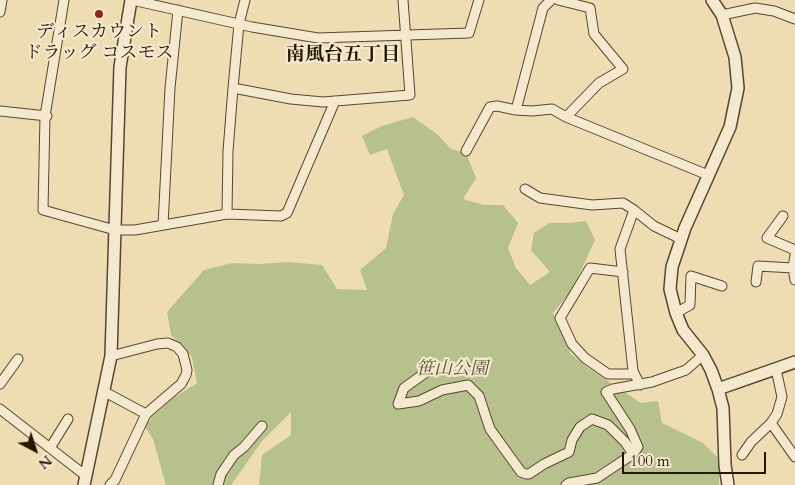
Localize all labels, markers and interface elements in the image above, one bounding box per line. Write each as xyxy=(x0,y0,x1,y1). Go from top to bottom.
marker: ディスカウント ドラッグ コスモス xyxy=(93,8,105,20)
place label: ディスカウント ドラッグ コスモス xyxy=(25,22,173,64)
district label: 南風台五丁目 xyxy=(286,45,400,67)
park label: 笹山公園 xyxy=(416,359,488,381)
north arrow xyxy=(10,425,60,475)
scale bar xyxy=(625,442,769,474)
text: N xyxy=(34,451,56,473)
text: 100 m xyxy=(630,451,670,471)

